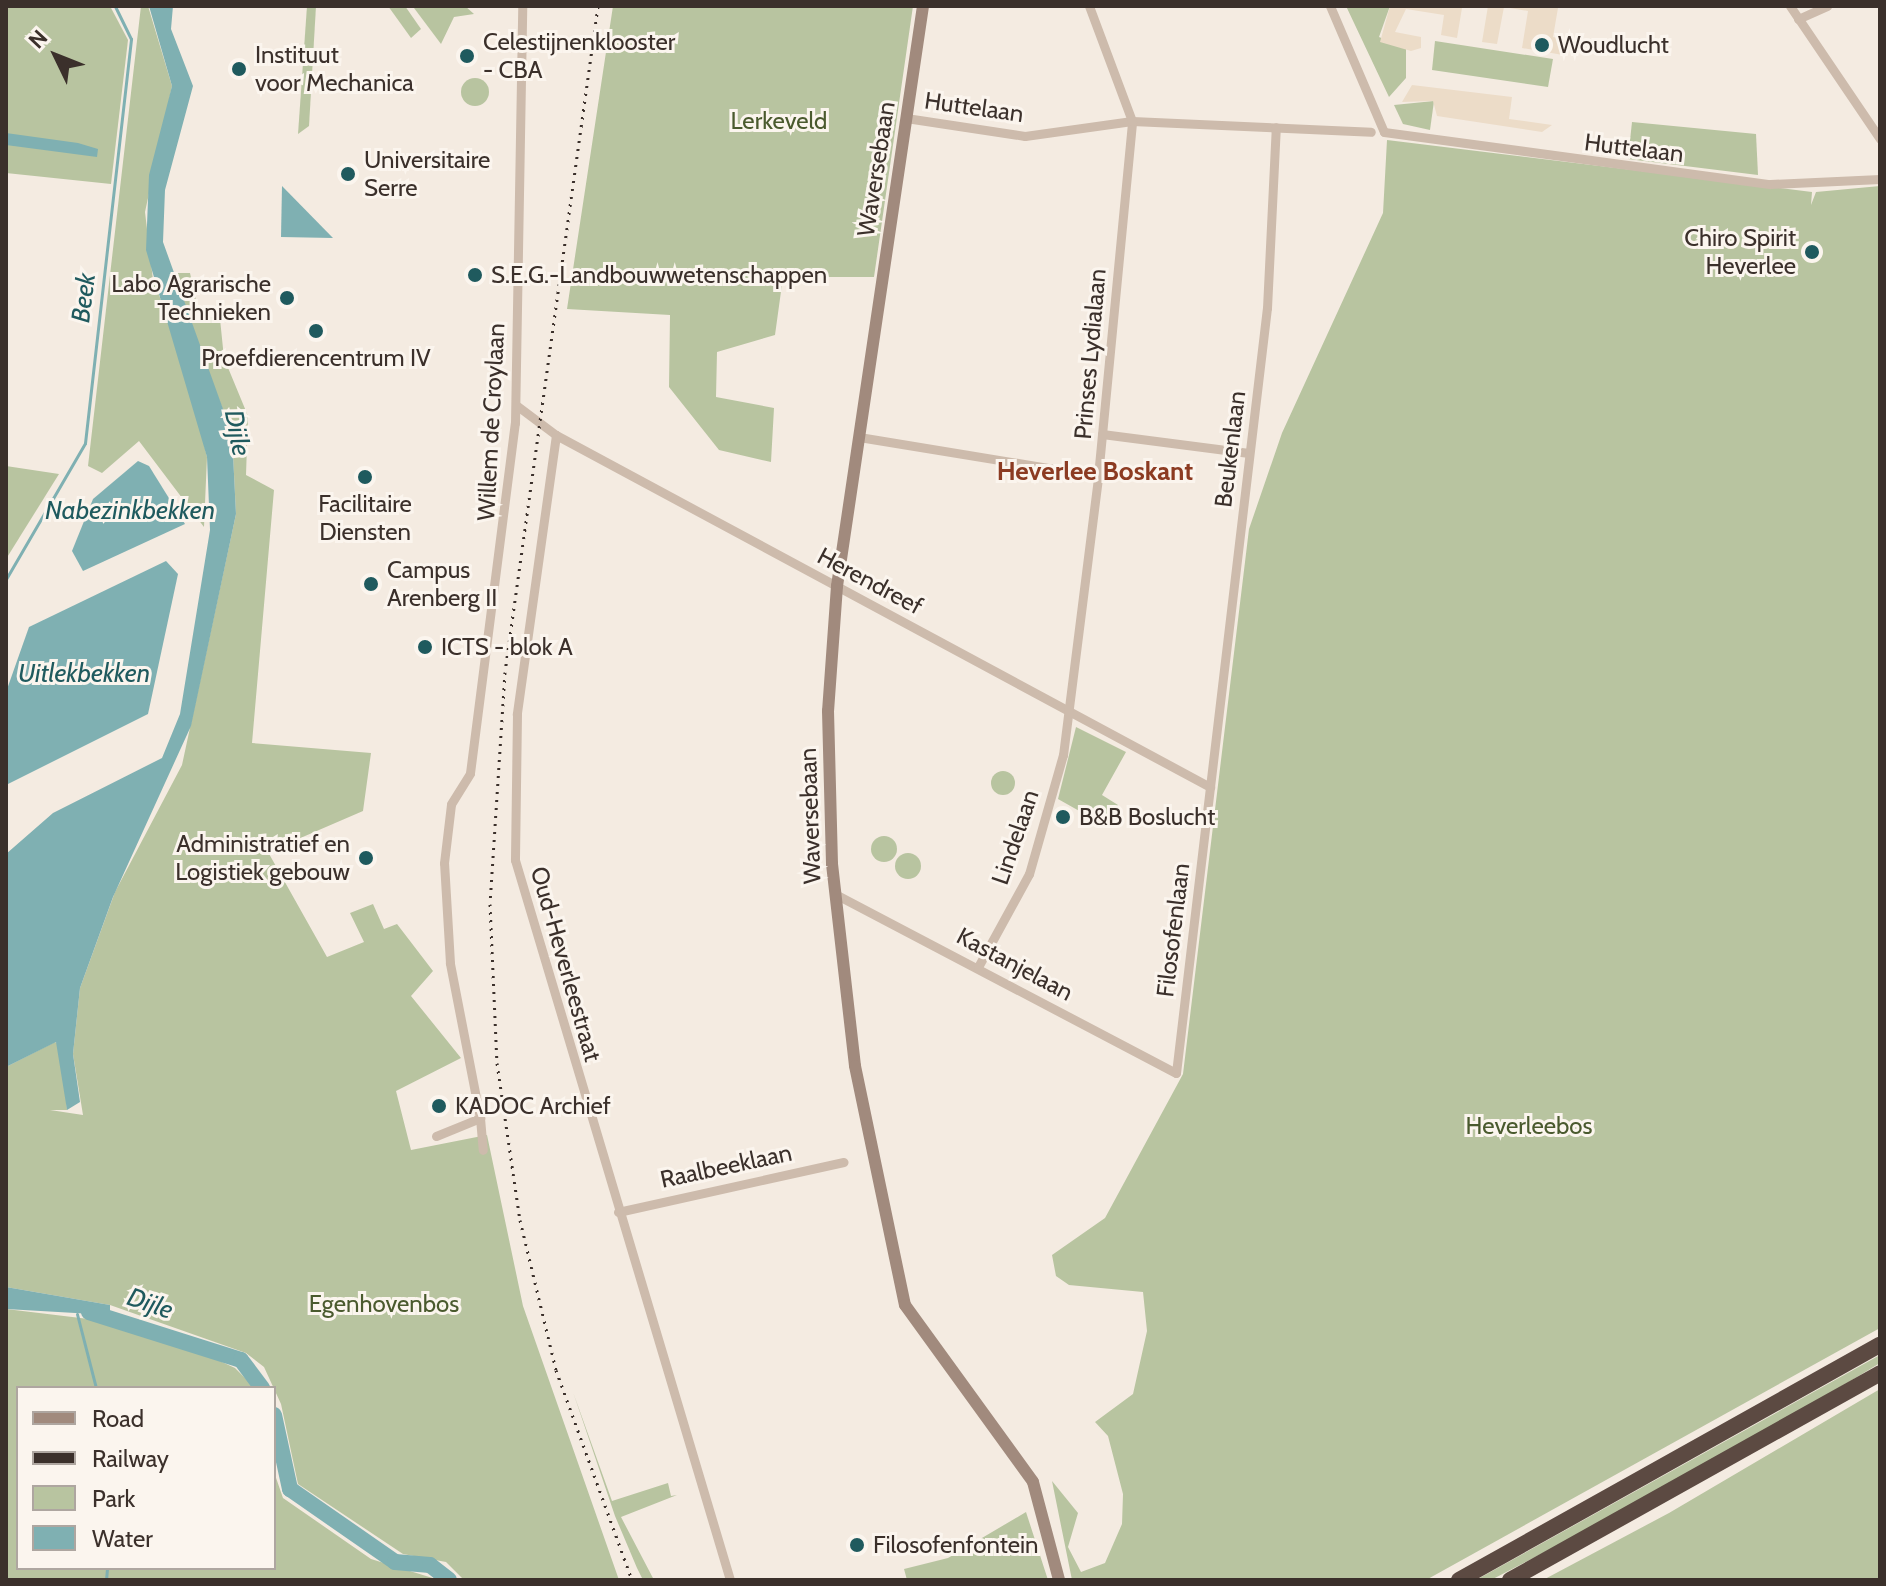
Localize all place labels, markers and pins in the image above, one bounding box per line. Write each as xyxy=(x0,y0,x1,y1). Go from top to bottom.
place label: Celestijnenklooster - CBA xyxy=(483,28,675,84)
place label: Woudlucht xyxy=(1558,31,1669,59)
marker: Woudlucht xyxy=(1533,36,1551,54)
place label: Instituut voor Mechanica xyxy=(255,41,414,97)
marker: Celestijnenklooster - CBA xyxy=(458,47,476,65)
marker: Instituut voor Mechanica xyxy=(230,60,248,78)
place label: Universitaire Serre xyxy=(364,146,490,202)
marker: Universitaire Serre xyxy=(339,165,357,183)
place label: Chiro Spirit Heverlee xyxy=(1684,224,1796,280)
marker: Chiro Spirit Heverlee xyxy=(1803,243,1821,261)
place label: S.E.G.-Landbouwwetenschappen xyxy=(491,261,827,289)
marker: S.E.G.-Landbouwwetenschappen xyxy=(466,266,484,284)
place label: Labo Agrarische Technieken xyxy=(111,270,271,326)
marker: Labo Agrarische Technieken xyxy=(278,289,296,307)
marker: Proefdierencentrum IV xyxy=(307,322,325,340)
place label: Proefdierencentrum IV xyxy=(201,344,431,372)
marker: Facilitaire Diensten xyxy=(356,468,374,486)
place label: Facilitaire Diensten xyxy=(318,490,412,546)
place label: Campus Arenberg II xyxy=(387,556,497,612)
marker: Campus Arenberg II xyxy=(362,575,380,593)
place label: ICTS - blok A xyxy=(441,633,573,661)
marker: ICTS - blok A xyxy=(416,638,434,656)
place label: B&B Boslucht xyxy=(1079,803,1215,831)
marker: B&B Boslucht xyxy=(1054,808,1072,826)
place label: Administratief en Logistiek gebouw xyxy=(175,830,350,886)
marker: Administratief en Logistiek gebouw xyxy=(357,849,375,867)
place label: KADOC Archief xyxy=(455,1092,611,1120)
marker: KADOC Archief xyxy=(430,1097,448,1115)
place label: Filosofenfontein xyxy=(873,1531,1038,1559)
marker: Filosofenfontein xyxy=(848,1536,866,1554)

